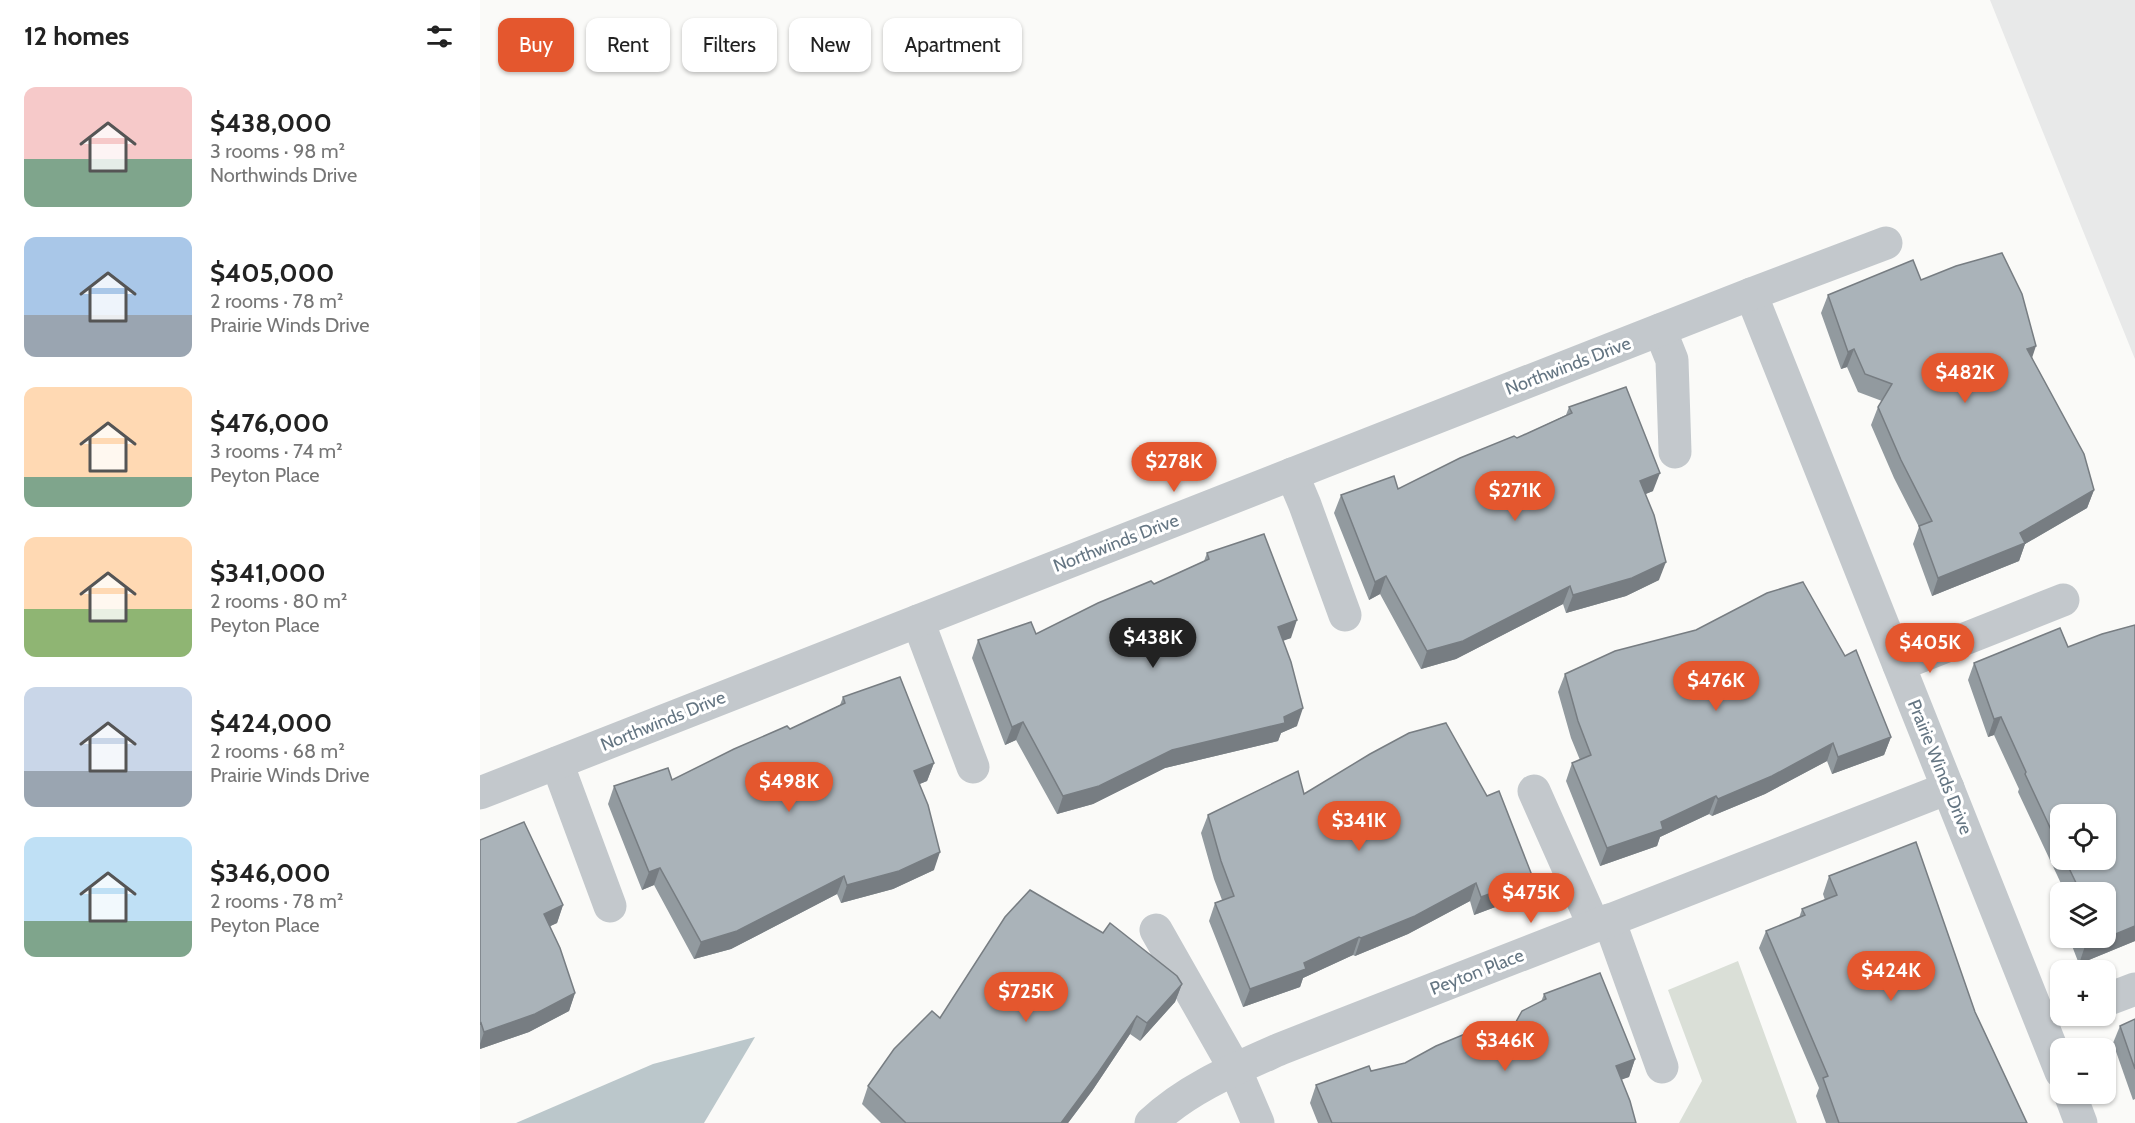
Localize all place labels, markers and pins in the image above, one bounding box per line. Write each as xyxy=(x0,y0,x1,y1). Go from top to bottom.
pin: $482K xyxy=(1923,353,2007,404)
pin: $278K xyxy=(1132,442,1216,493)
pin: $271K xyxy=(1473,471,1557,522)
pin: $438K xyxy=(1111,618,1195,669)
pin: $405K xyxy=(1888,623,1972,674)
pin: $476K xyxy=(1674,661,1758,712)
pin: $498K xyxy=(747,762,831,813)
pin: $341K xyxy=(1317,801,1401,852)
pin: $475K xyxy=(1489,873,1573,924)
pin: $424K xyxy=(1849,951,1933,1002)
pin: $725K xyxy=(984,972,1068,1023)
pin: $346K xyxy=(1463,1021,1547,1072)

